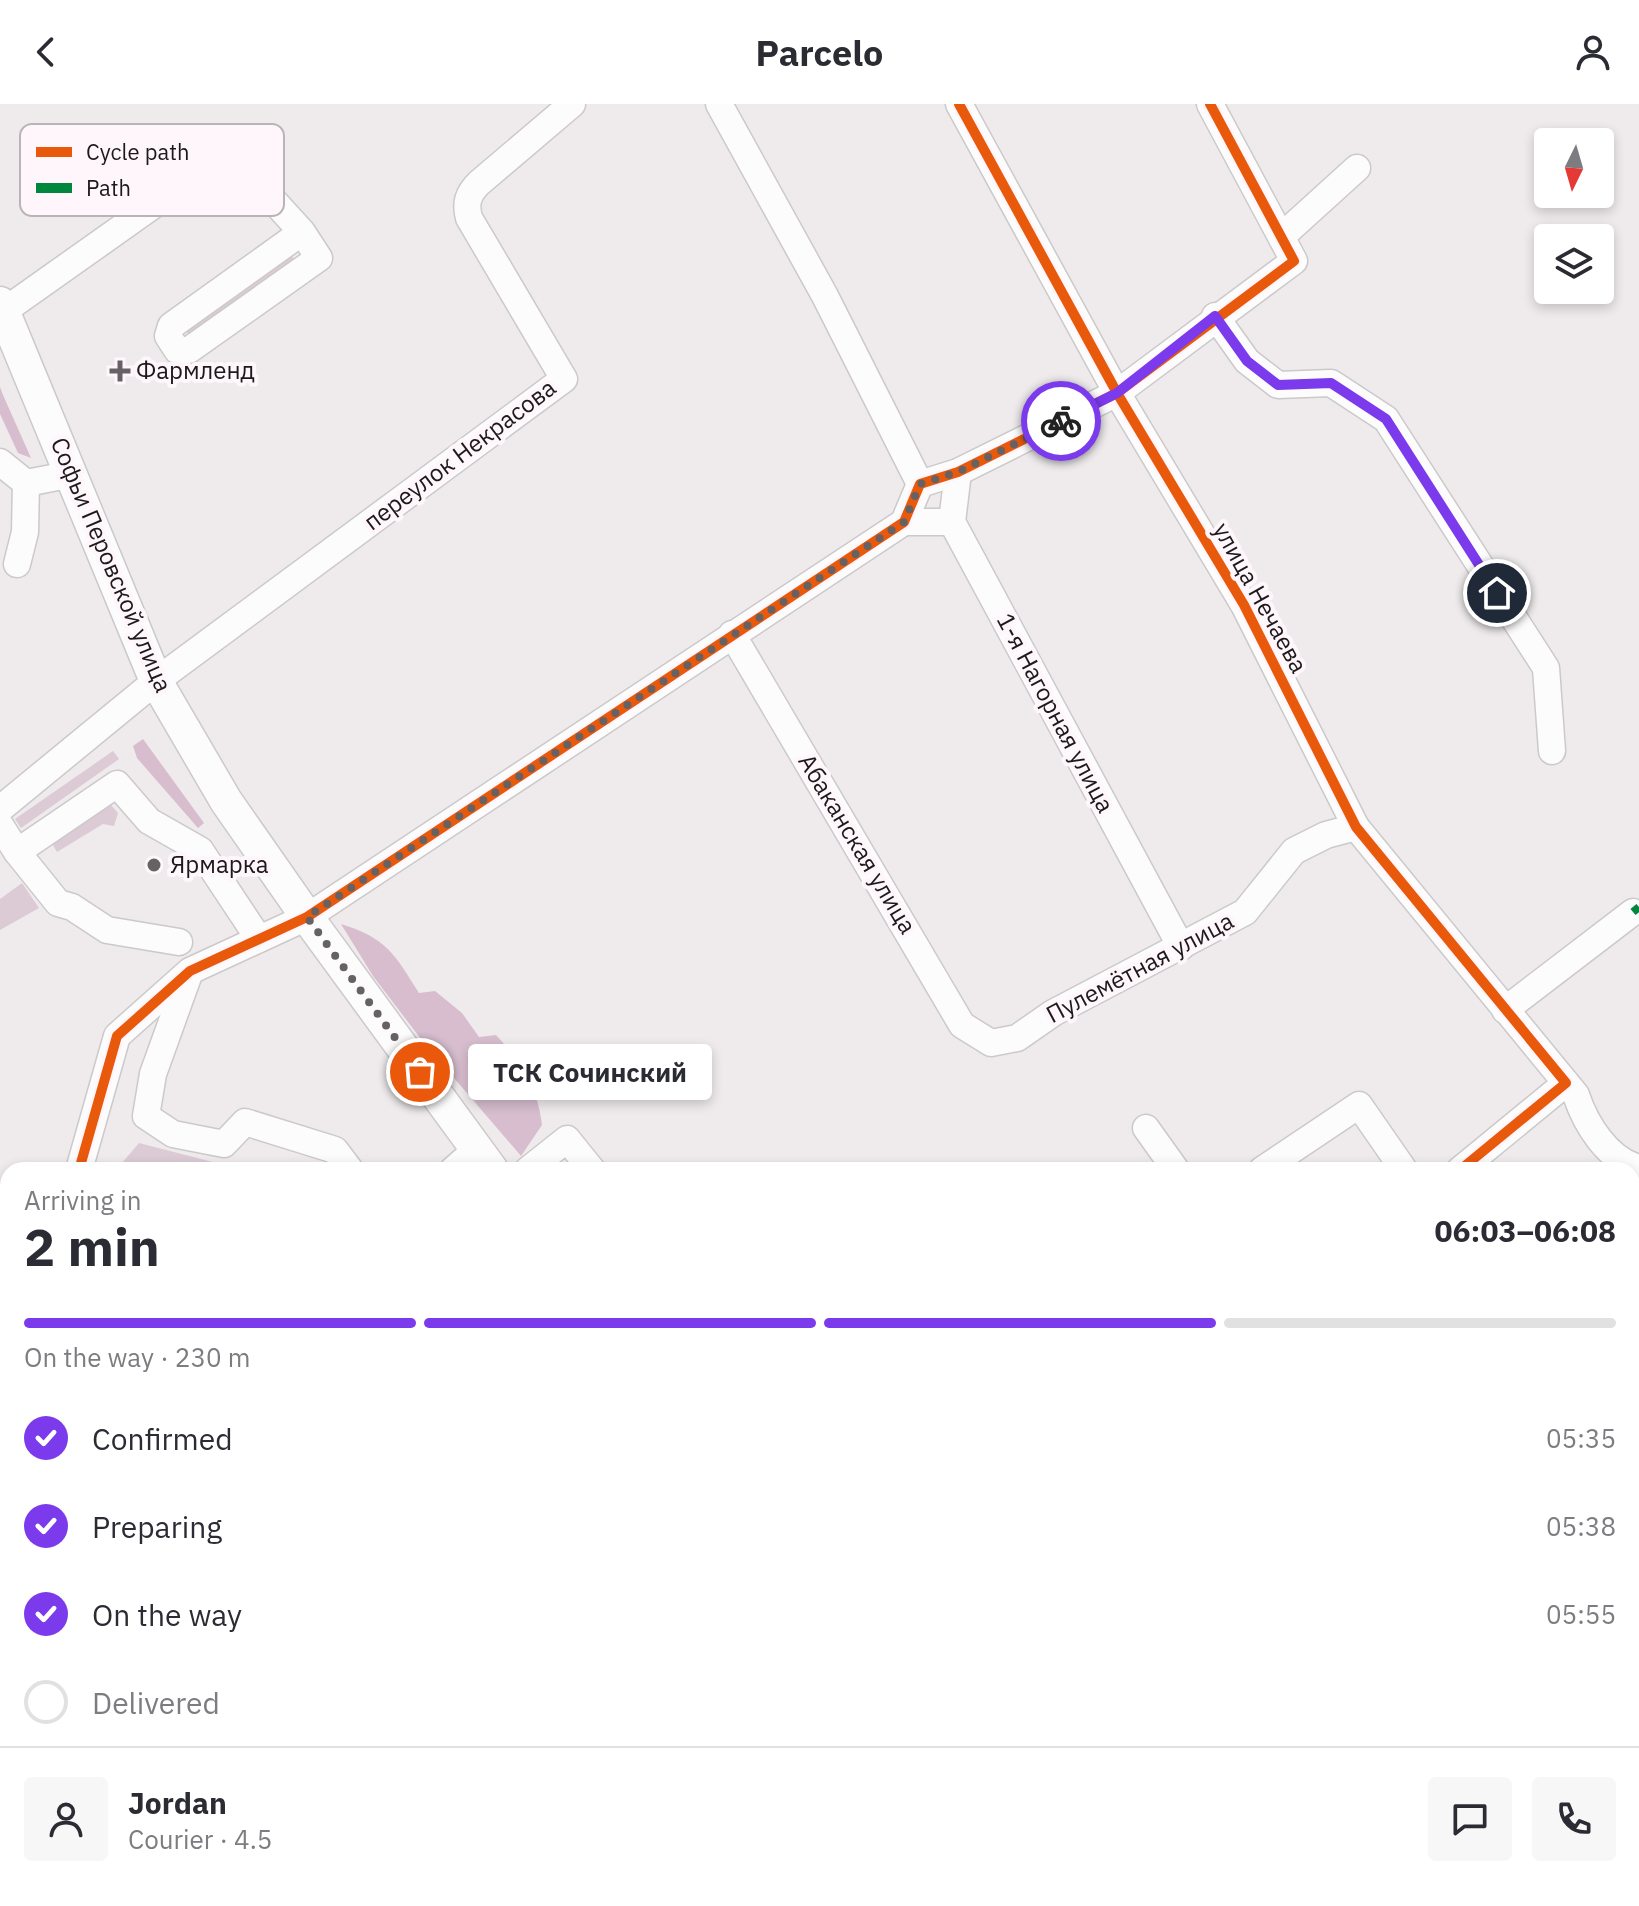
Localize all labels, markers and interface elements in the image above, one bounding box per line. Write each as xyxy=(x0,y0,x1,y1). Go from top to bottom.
text: Parcelo xyxy=(756,29,883,76)
icon: back xyxy=(24,30,68,74)
icon: person xyxy=(1571,30,1615,74)
legend xyxy=(20,124,284,216)
north arrow xyxy=(1534,128,1614,208)
map controls xyxy=(1534,128,1614,304)
text: Cycle path xyxy=(86,137,190,166)
text: Path xyxy=(86,173,131,202)
button: layers xyxy=(1534,224,1614,304)
place label: Фармленд xyxy=(136,354,255,386)
marker: Фармленд xyxy=(111,362,129,380)
street label: переулок Некрасова xyxy=(357,371,562,537)
courier xyxy=(1021,381,1101,461)
icon: bike xyxy=(1039,399,1083,443)
street label: Софьи Перовской улица xyxy=(44,432,180,697)
street label: улица Нечаева xyxy=(1206,517,1316,679)
pin xyxy=(1463,559,1531,627)
icon: home xyxy=(1475,571,1519,615)
street label: 1-я Нагорная улица xyxy=(990,607,1122,818)
street label: Абаканская улица xyxy=(791,748,924,939)
place label: Ярмарка xyxy=(170,848,269,880)
marker: Ярмарка xyxy=(145,856,163,874)
street label: Пулемётная улица xyxy=(1040,904,1239,1030)
pin xyxy=(386,1038,454,1106)
callout: ТСК Сочинский xyxy=(468,1044,712,1100)
icon: bag xyxy=(398,1050,442,1094)
text: ТСК Сочинский xyxy=(493,1055,687,1089)
text: Arriving in xyxy=(24,1183,141,1217)
text: 06:03–06:08 xyxy=(1435,1211,1616,1250)
text: 2 min xyxy=(24,1213,160,1280)
text: On the way · 230 m xyxy=(24,1340,250,1374)
icon: check xyxy=(24,1416,68,1460)
text: Confirmed xyxy=(92,1419,233,1458)
text: 05:35 xyxy=(1546,1421,1616,1455)
icon: check xyxy=(24,1504,68,1548)
text: Preparing xyxy=(92,1507,222,1546)
text: 05:38 xyxy=(1546,1509,1616,1543)
icon: check xyxy=(24,1592,68,1636)
text: On the way xyxy=(92,1595,242,1634)
text: 05:55 xyxy=(1546,1597,1616,1631)
text: Delivered xyxy=(92,1683,220,1722)
button: person xyxy=(24,1777,108,1861)
button: chat xyxy=(1428,1777,1512,1861)
button: phone xyxy=(1532,1777,1616,1861)
text: Jordan xyxy=(128,1783,227,1822)
text: Courier · 4.5 xyxy=(128,1822,272,1856)

